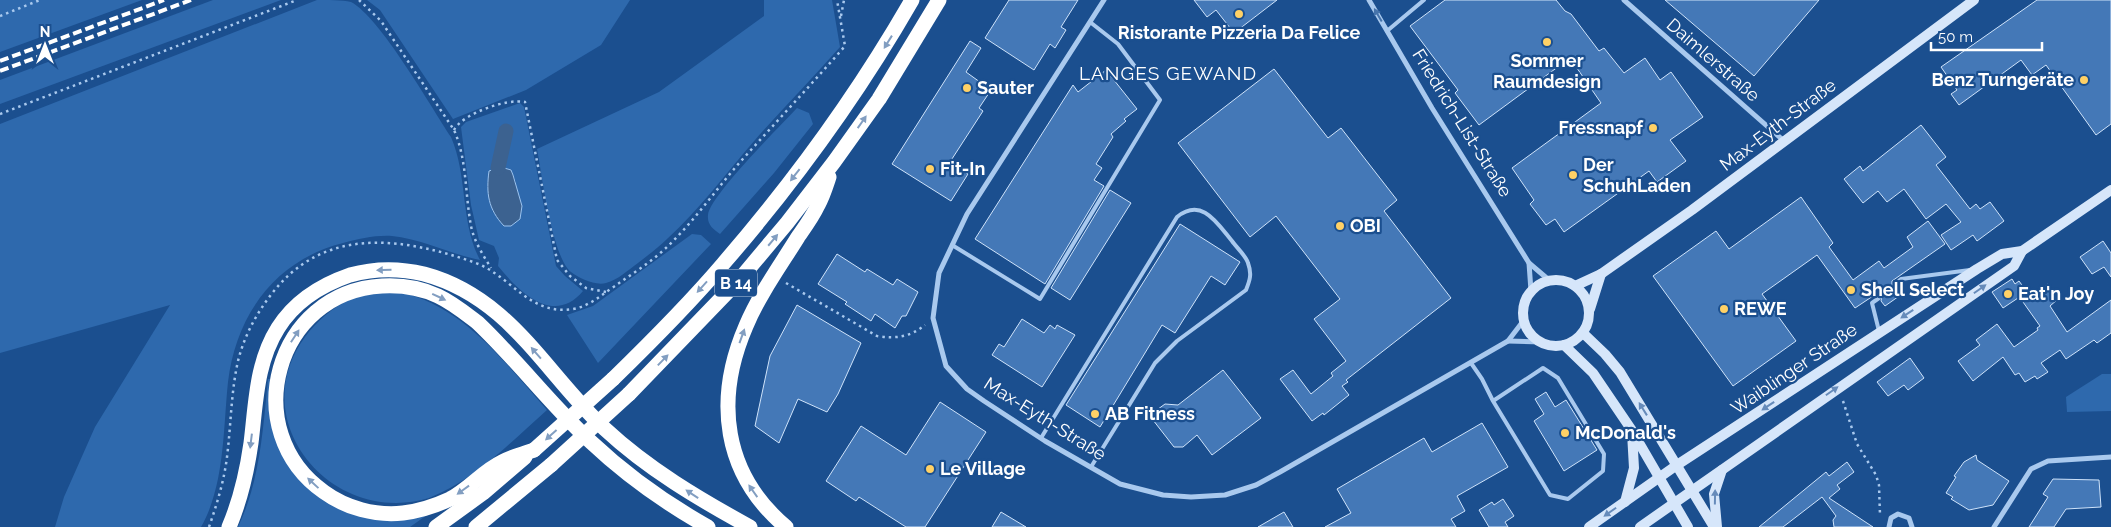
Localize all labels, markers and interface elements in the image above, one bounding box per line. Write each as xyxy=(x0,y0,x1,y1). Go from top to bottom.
marker: Ristorante Pizzeria Da Felice xyxy=(1233,8,1245,20)
one-way arrow xyxy=(1373,9,1382,22)
street label: Daimlerstraße xyxy=(1663,14,1764,106)
north arrow xyxy=(20,20,70,70)
scale bar xyxy=(1931,20,2042,52)
place label: Ristorante Pizzeria Da Felice xyxy=(1118,22,1360,43)
text: N xyxy=(40,24,50,40)
text: 50 m xyxy=(1938,28,1973,46)
one-way arrow xyxy=(883,35,892,49)
marker: Sommer Raumdesign xyxy=(1541,36,1553,48)
street label: Friedrich-List-Straße xyxy=(1408,45,1517,201)
place label: Sommer Raumdesign xyxy=(1493,50,1601,92)
district label: LANGES GEWAND xyxy=(1079,62,1257,84)
place label: Benz Turngeräte xyxy=(1931,69,2074,90)
street label: Max-Eyth-Straße xyxy=(1716,74,1840,175)
marker: Benz Turngeräte xyxy=(2078,74,2090,86)
place label: Sauter xyxy=(977,77,1034,98)
marker: Sauter xyxy=(961,82,973,94)
one-way arrow xyxy=(857,116,867,129)
place label: Fressnapf xyxy=(1559,117,1644,138)
marker: Fressnapf xyxy=(1647,122,1659,134)
place label: Der SchuhLaden xyxy=(1583,154,1691,196)
place label: Fit-In xyxy=(940,158,985,179)
marker: Fit-In xyxy=(924,163,936,175)
one-way arrow xyxy=(789,168,800,181)
marker: Der SchuhLaden xyxy=(1567,169,1579,181)
place label: OBI xyxy=(1350,215,1381,236)
marker: OBI xyxy=(1334,220,1346,232)
one-way arrow xyxy=(767,234,778,247)
one-way arrow xyxy=(376,266,392,274)
road number: B 14 xyxy=(715,270,757,296)
place label: Shell Select xyxy=(1861,279,1964,300)
one-way arrow xyxy=(696,281,708,293)
place label: Eat'n Joy xyxy=(2018,283,2094,304)
marker: Shell Select xyxy=(1845,284,1857,296)
one-way arrow xyxy=(1974,284,1987,294)
marker: Eat'n Joy xyxy=(2002,288,2014,300)
one-way arrow xyxy=(432,294,446,302)
place label: REWE xyxy=(1734,298,1787,319)
marker: REWE xyxy=(1718,303,1730,315)
one-way arrow xyxy=(1900,309,1914,319)
street label: Waiblinger Straße xyxy=(1727,318,1861,419)
one-way arrow xyxy=(739,328,747,343)
one-way arrow xyxy=(291,329,300,342)
one-way arrow xyxy=(530,348,542,360)
one-way arrow xyxy=(657,354,669,366)
street label: Max-Eyth-Straße xyxy=(980,373,1110,465)
one-way arrow xyxy=(1825,386,1839,396)
one-way arrow xyxy=(1762,401,1775,410)
one-way arrow xyxy=(1638,402,1647,415)
place label: AB Fitness xyxy=(1105,403,1195,424)
marker: AB Fitness xyxy=(1089,408,1101,420)
place label: McDonald's xyxy=(1575,422,1676,443)
marker: McDonald's xyxy=(1559,427,1571,439)
one-way arrow xyxy=(545,429,557,441)
one-way arrow xyxy=(247,433,255,449)
place label: Le Village xyxy=(940,458,1026,479)
marker: Le Village xyxy=(924,463,936,475)
one-way arrow xyxy=(307,477,319,489)
one-way arrow xyxy=(748,484,758,498)
one-way arrow xyxy=(456,485,469,495)
one-way arrow xyxy=(685,489,699,499)
one-way arrow xyxy=(1711,489,1719,505)
one-way arrow xyxy=(1603,507,1617,517)

